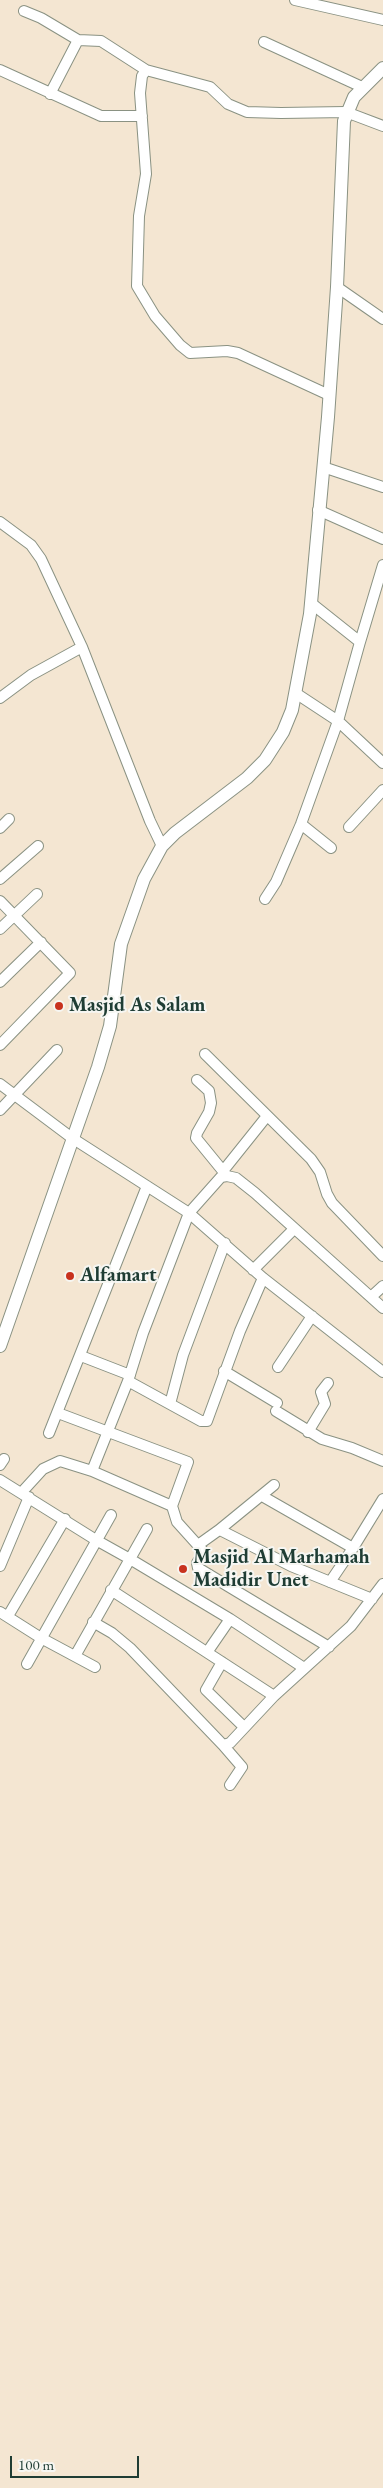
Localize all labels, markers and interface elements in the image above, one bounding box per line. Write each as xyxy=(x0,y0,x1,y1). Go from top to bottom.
place label: Masjid As Salam xyxy=(69,994,205,1018)
marker: Masjid As Salam xyxy=(53,1000,65,1012)
place label: Alfamart xyxy=(80,1264,156,1288)
marker: Alfamart xyxy=(64,1270,76,1282)
place label: Masjid Al Marhamah Madidir Unet xyxy=(193,1546,370,1593)
marker: Masjid Al Marhamah Madidir Unet xyxy=(177,1563,189,1575)
scale bar xyxy=(12,2446,141,2478)
text: 100 m xyxy=(18,2455,54,2474)

